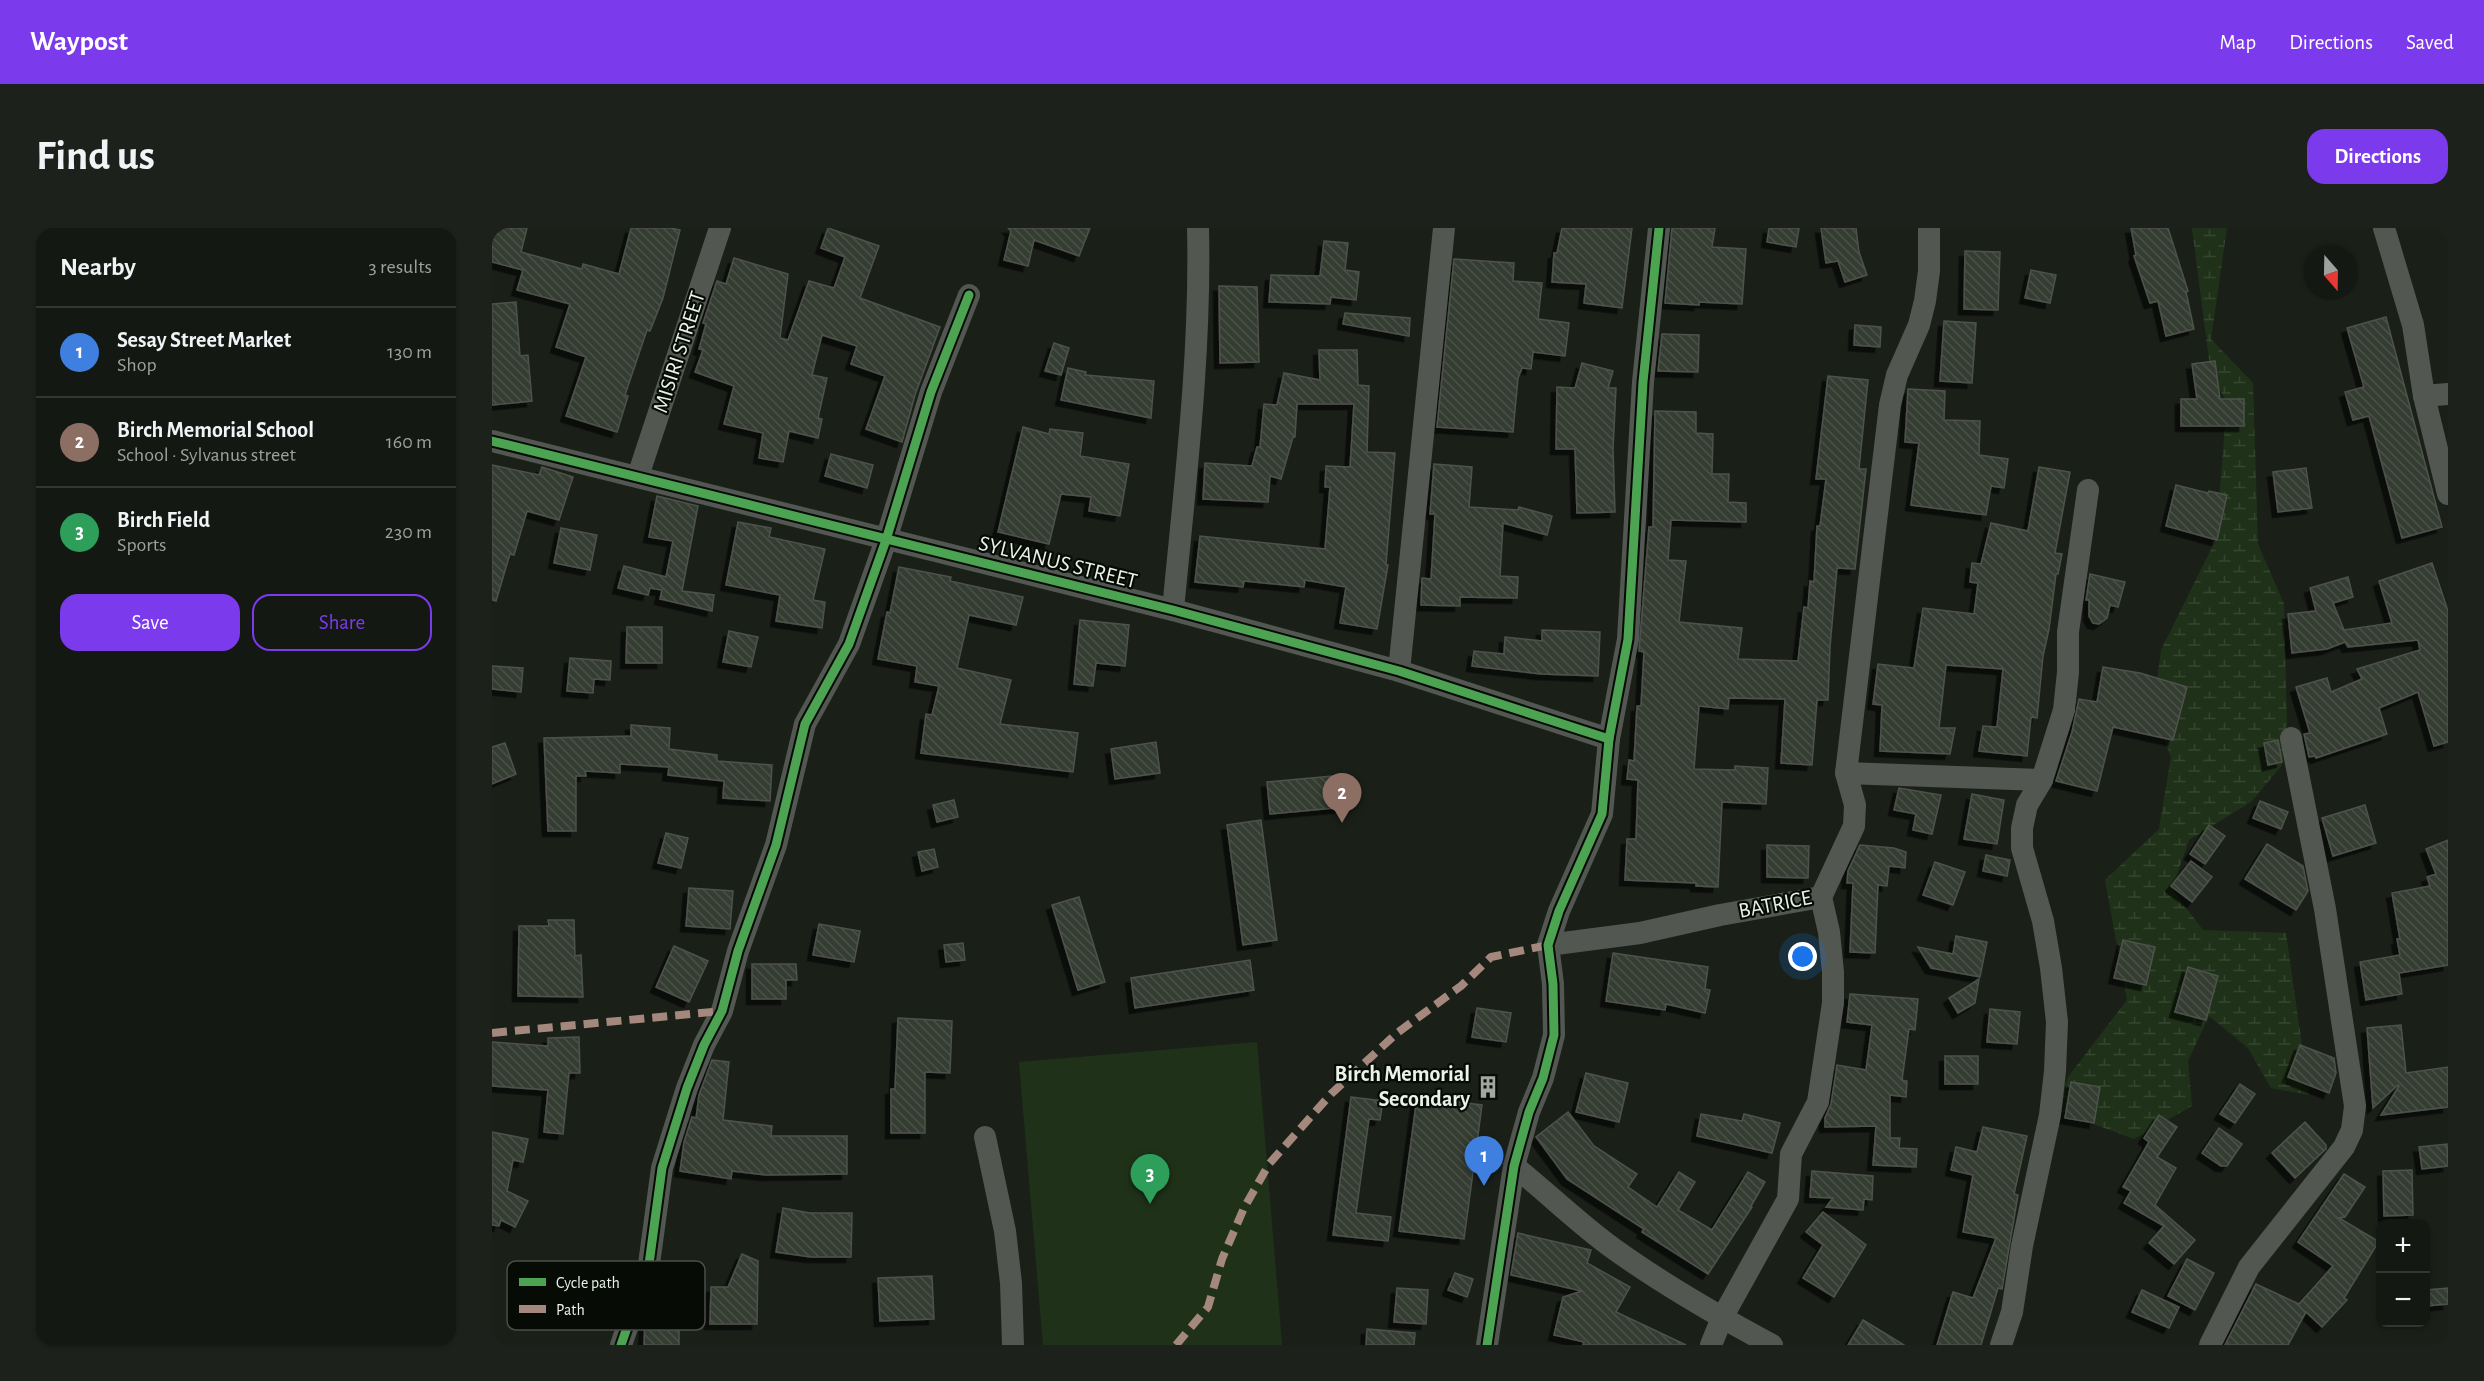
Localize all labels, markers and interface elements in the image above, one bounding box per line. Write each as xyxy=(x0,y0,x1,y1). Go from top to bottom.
text: Waypost xyxy=(30,28,128,56)
text: Map xyxy=(2220,32,2256,53)
text: Directions xyxy=(2289,32,2373,53)
text: Saved xyxy=(2406,32,2454,53)
button: Directions xyxy=(2307,129,2448,184)
text: Find us xyxy=(36,135,155,177)
north arrow xyxy=(2304,246,2358,300)
text: Nearby xyxy=(60,254,136,280)
text: 3 results xyxy=(368,257,432,277)
street label: MISIRI STREET xyxy=(649,288,709,415)
text: Sesay Street Market xyxy=(117,329,291,351)
text: 1 xyxy=(76,342,83,362)
text: 130 m xyxy=(387,342,432,362)
text: Shop xyxy=(117,355,157,375)
text: Birch Memorial School xyxy=(117,419,314,441)
text: 2 xyxy=(75,432,84,452)
text: 160 m xyxy=(386,432,432,452)
text: School · Sylvanus street xyxy=(117,445,296,465)
text: Birch Field xyxy=(117,509,210,531)
text: 3 xyxy=(75,522,84,542)
text: 230 m xyxy=(385,522,432,542)
street label: SYLVANUS STREET xyxy=(976,532,1140,592)
text: Sports xyxy=(117,535,166,555)
button: Save xyxy=(60,594,240,651)
button: Share xyxy=(252,594,432,651)
pin: 2 xyxy=(1322,774,1362,823)
street label: BATRICE xyxy=(1737,886,1814,922)
your location xyxy=(1788,942,1817,971)
place label: Birch Memorial Secondary xyxy=(1335,1063,1470,1111)
building icon: Birch Memorial Secondary xyxy=(1475,1074,1501,1100)
pin: 1 xyxy=(1464,1136,1504,1186)
pin: 3 xyxy=(1130,1154,1170,1204)
map controls xyxy=(2376,1219,2430,1327)
button: + xyxy=(2376,1219,2430,1273)
legend xyxy=(507,1261,705,1330)
button: − xyxy=(2376,1273,2430,1327)
text: Cycle path xyxy=(556,1275,620,1292)
text: Path xyxy=(556,1302,585,1318)

